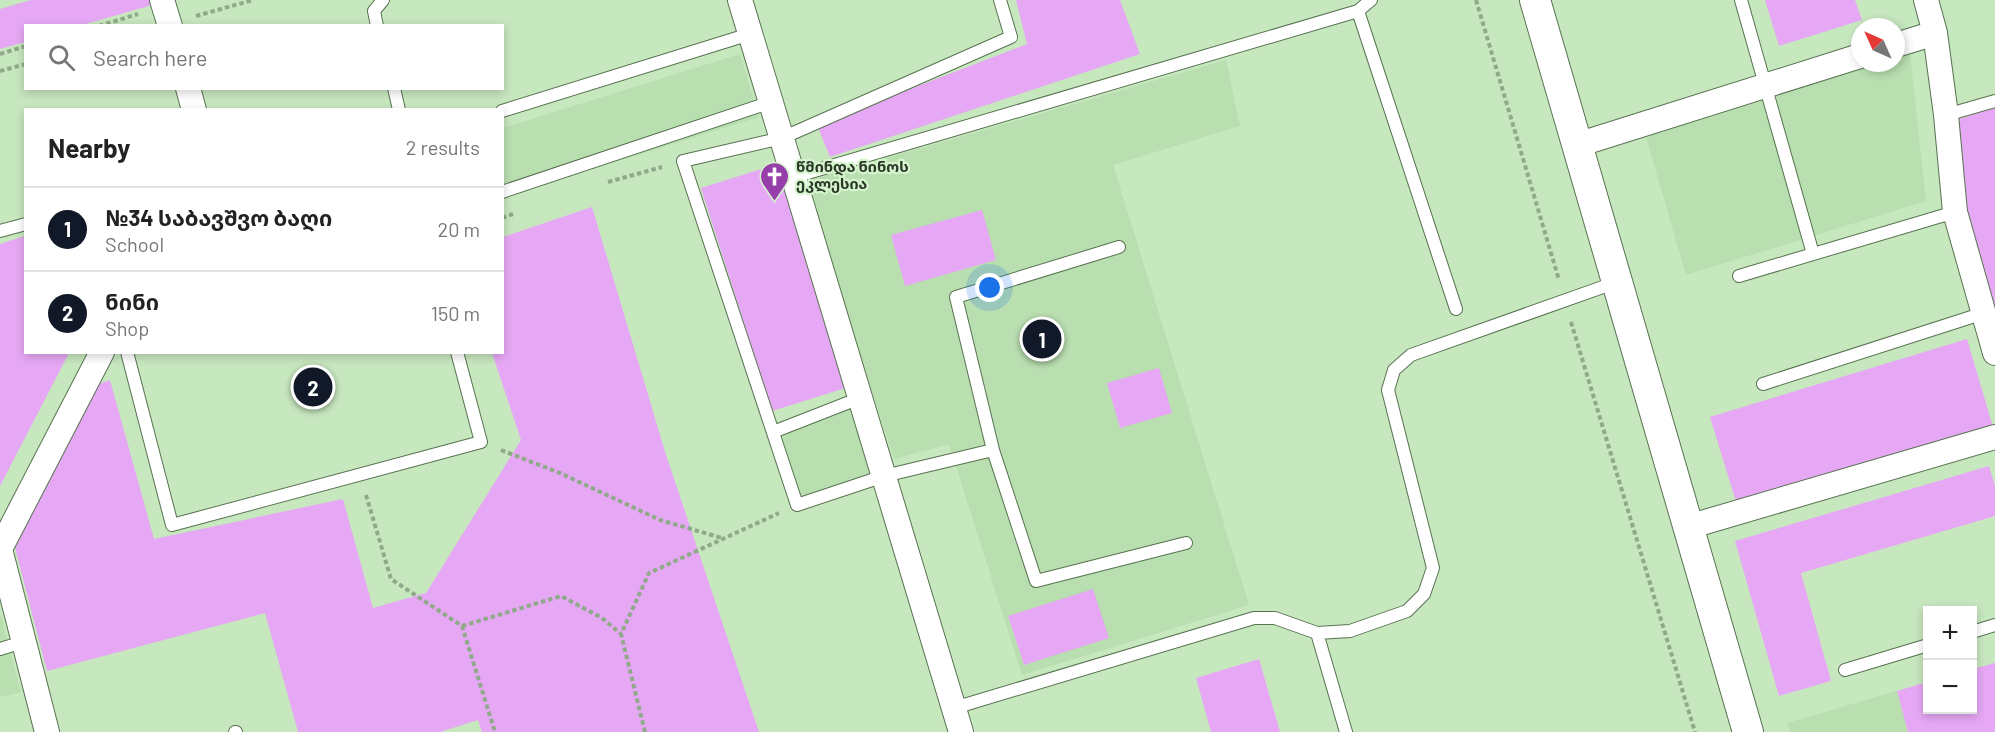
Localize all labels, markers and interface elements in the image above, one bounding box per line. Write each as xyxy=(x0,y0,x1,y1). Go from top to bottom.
north arrow xyxy=(1851,18,1905,72)
search box xyxy=(24,24,504,90)
icon: search xyxy=(45,41,78,74)
text: Search here xyxy=(93,44,207,70)
text: Nearby xyxy=(48,132,130,163)
text: 2 results xyxy=(406,135,480,159)
place label: წმინდა ნინოს ეკლესია xyxy=(796,157,909,193)
church icon: წმინდა ნინოს ეკლესია xyxy=(759,160,791,202)
text: №34 საბავშვო ბაღი xyxy=(105,204,332,230)
text: 1 xyxy=(64,217,71,241)
text: 20 m xyxy=(437,217,480,241)
text: School xyxy=(105,232,164,256)
your location xyxy=(975,273,1004,302)
text: ნინი xyxy=(105,288,159,314)
text: 2 xyxy=(62,301,73,325)
text: 150 m xyxy=(431,301,480,325)
text: Shop xyxy=(105,316,149,340)
pin: 1 xyxy=(1022,316,1062,362)
pin: 2 xyxy=(294,364,332,410)
map controls xyxy=(1923,606,1977,714)
button: + xyxy=(1923,606,1977,660)
button: − xyxy=(1923,660,1977,714)

